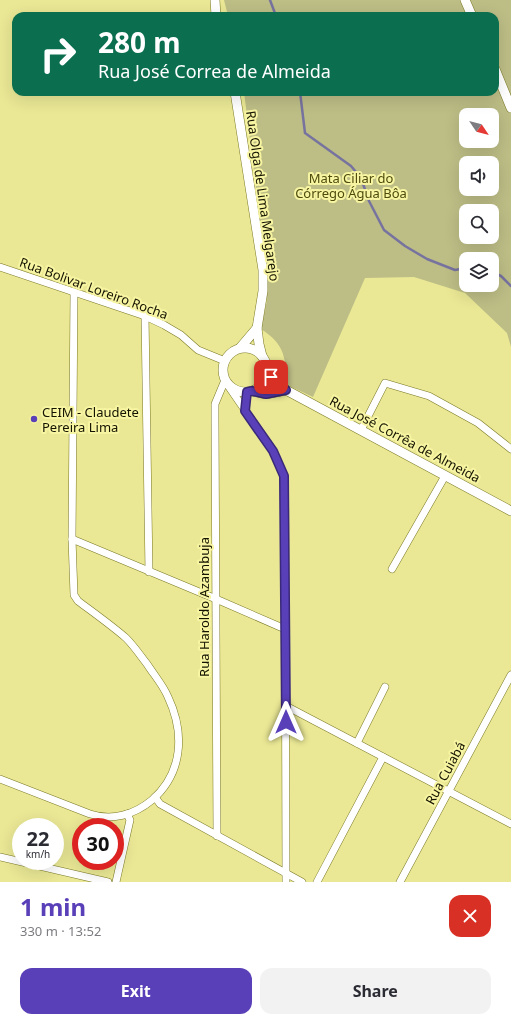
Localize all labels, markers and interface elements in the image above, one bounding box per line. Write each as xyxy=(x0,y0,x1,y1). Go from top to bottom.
text: 280 m xyxy=(98,23,181,61)
icon: right xyxy=(32,28,84,80)
text: Rua José Correa de Almeida xyxy=(98,59,331,83)
north arrow xyxy=(459,108,499,148)
map controls xyxy=(459,108,499,292)
street label: Rua Olga de Lima Melgarejo xyxy=(242,110,284,283)
button: sound xyxy=(459,156,499,196)
park label: Mata Ciliar do Córrego Água Bôa xyxy=(295,169,407,202)
button: search xyxy=(459,204,499,244)
button: layers xyxy=(459,252,499,292)
street label: Rua Bolivar Loreiro Rocha xyxy=(17,253,171,323)
pin xyxy=(254,360,288,394)
icon: arrive xyxy=(260,366,282,388)
street label: Rua José Corrêa de Almeida xyxy=(327,392,483,486)
place label: CEIM - Claudete Pereira Lima xyxy=(42,403,139,436)
marker: CEIM - Claudete Pereira Lima xyxy=(29,414,39,424)
street label: Rua Haroldo Azambuja xyxy=(195,537,213,677)
position arrow xyxy=(265,701,307,743)
street label: Rua Cuiabá xyxy=(421,738,469,808)
speed limit sign: 30 xyxy=(72,818,124,870)
text: 22 xyxy=(27,825,49,852)
text: km/h xyxy=(26,847,50,861)
text: 1 min xyxy=(20,890,86,923)
button: close xyxy=(449,895,491,937)
text: 330 m · 13:52 xyxy=(20,922,101,940)
button: Exit xyxy=(20,968,252,1014)
button: Share xyxy=(260,968,491,1014)

